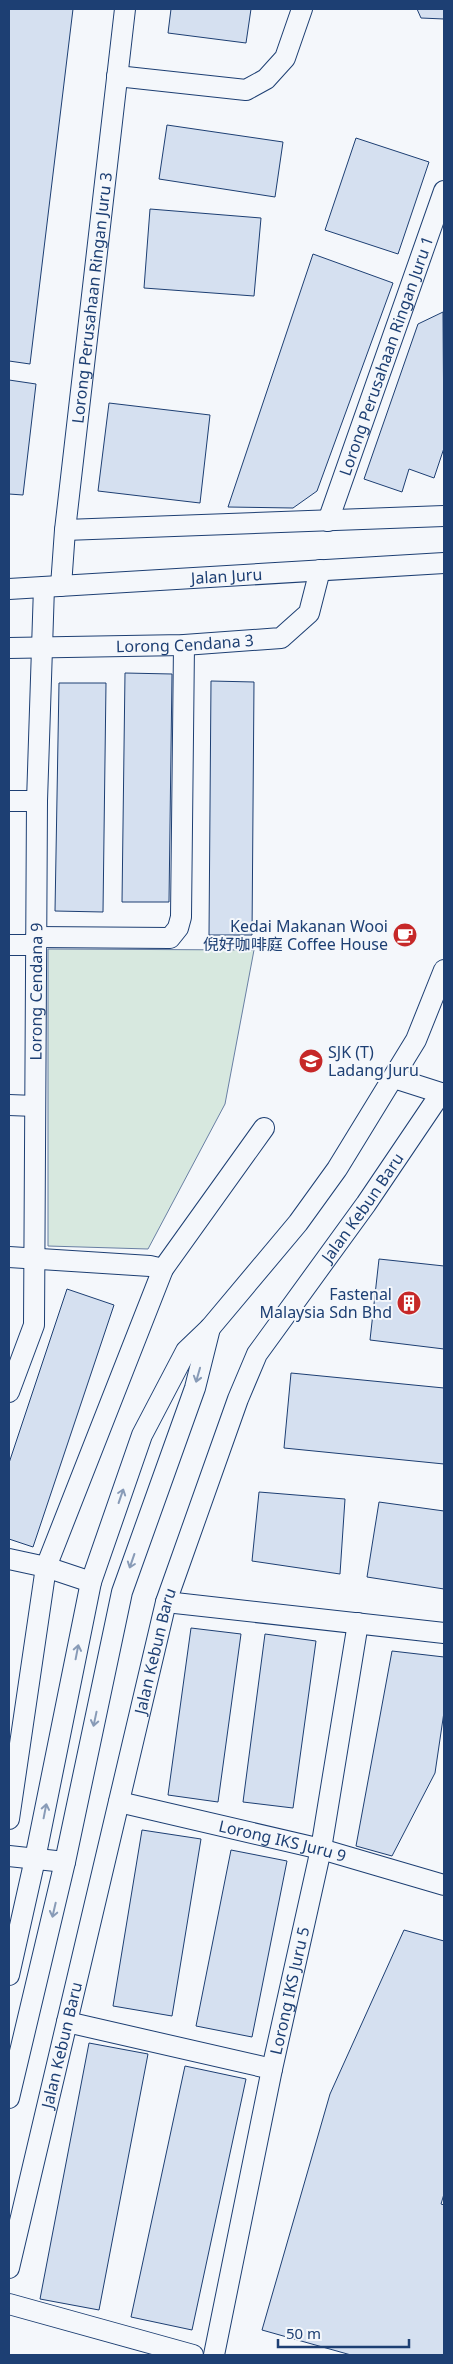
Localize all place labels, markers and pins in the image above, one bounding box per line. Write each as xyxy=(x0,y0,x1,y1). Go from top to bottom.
place label: Kedai Makanan Wooi 倪好咖啡庭 Coffee House xyxy=(203,915,388,955)
cafe icon: Kedai Makanan Wooi 倪好咖啡庭 Coffee House xyxy=(392,922,418,948)
place label: SJK (T) Ladang Juru xyxy=(328,1041,419,1081)
school or university icon: SJK (T) Ladang Juru xyxy=(298,1048,324,1074)
place label: Fastenal Malaysia Sdn Bhd xyxy=(260,1283,392,1323)
building icon: Fastenal Malaysia Sdn Bhd xyxy=(396,1290,422,1316)

